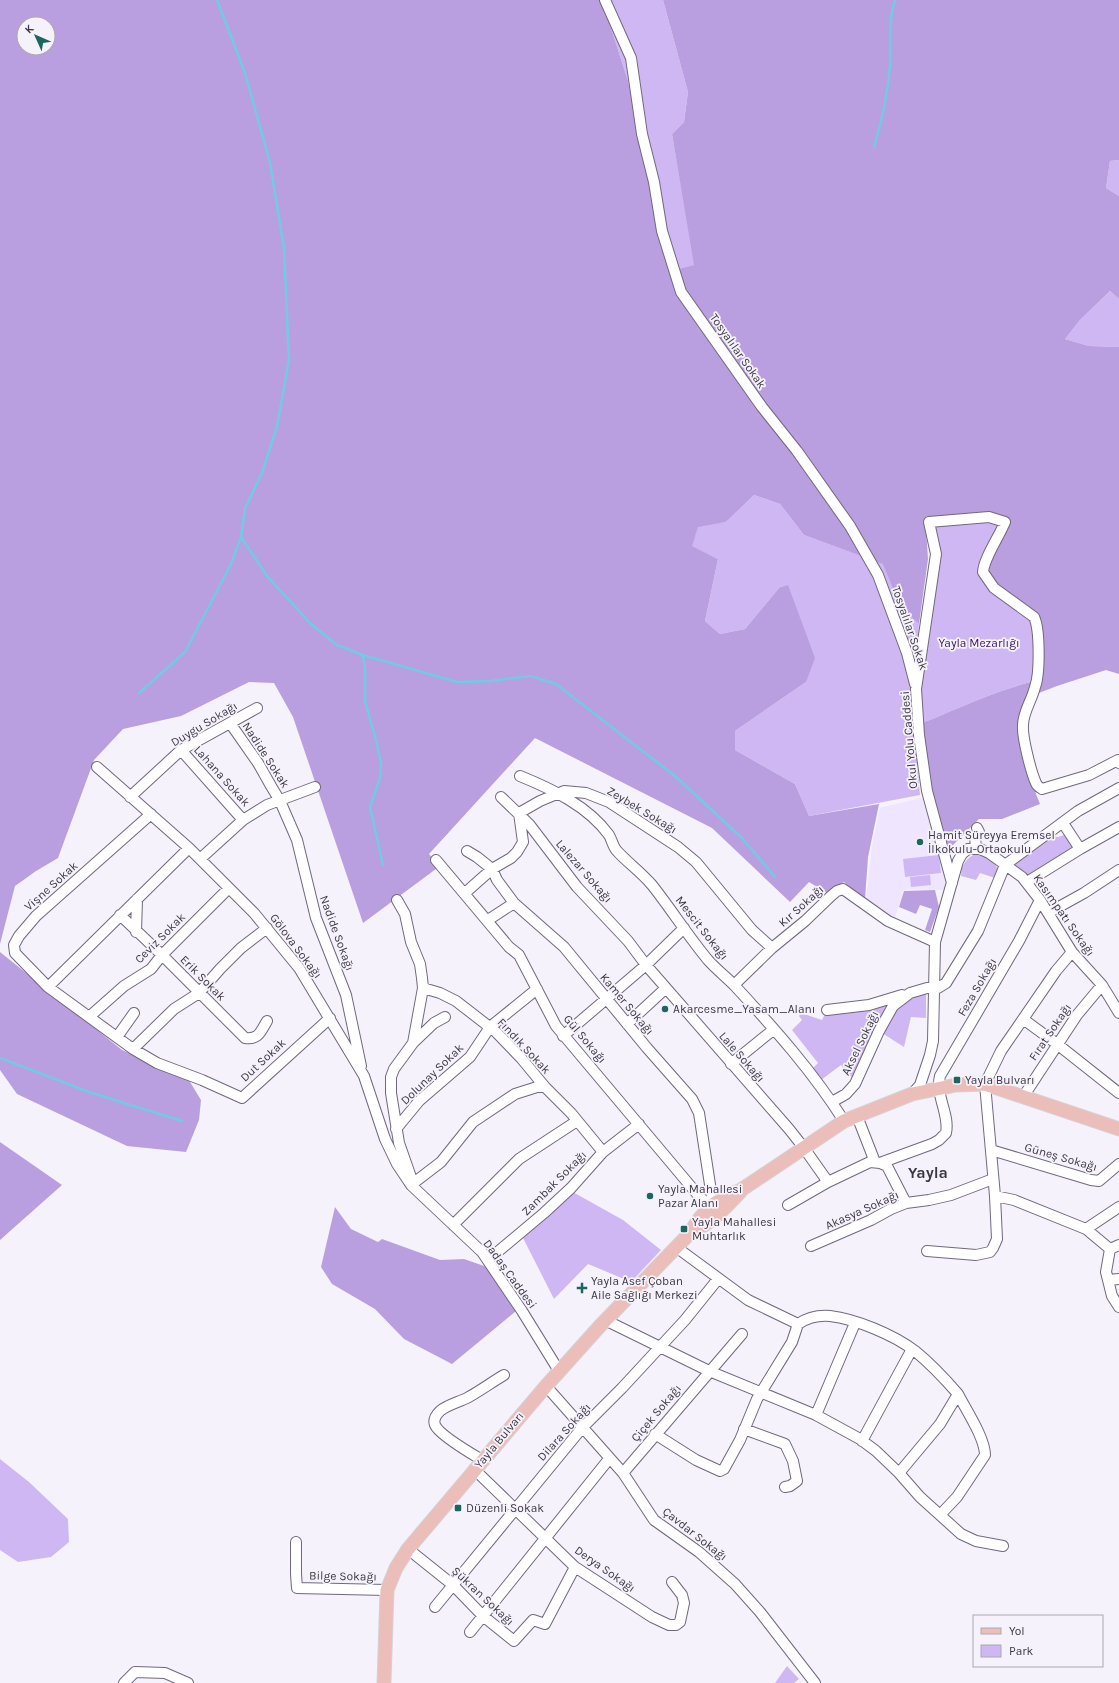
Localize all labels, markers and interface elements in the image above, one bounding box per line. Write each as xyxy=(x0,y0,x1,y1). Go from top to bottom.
north arrow xyxy=(16,16,56,56)
text: K xyxy=(22,22,37,36)
street label: Tosyalılar Sokak xyxy=(707,311,769,391)
street label: Tosyalılar Sokak xyxy=(889,584,931,672)
park label: Yayla Mezarlığı xyxy=(938,636,1020,650)
street label: Okul Yolu Caddesi xyxy=(898,691,920,789)
street label: Duygu Sokağı xyxy=(168,699,240,749)
street label: Nadide Sokak xyxy=(240,719,293,791)
street label: Lahana Sokak xyxy=(191,743,253,809)
street label: Zeybek Sokağı xyxy=(604,784,680,836)
place label: Hamit Süreyya Eremsel İlkokulu-Ortaokulu xyxy=(928,828,1055,856)
street label: Lalezar Sokağı xyxy=(553,837,615,905)
marker: Hamit Süreyya Eremsel İlkokulu-Ortaokulu xyxy=(915,837,925,847)
street label: Vişne Sokak xyxy=(21,858,81,914)
street label: Kasımpatı Sokağı xyxy=(1030,871,1098,959)
street label: Kır Sokağı xyxy=(776,882,826,930)
street label: Nadide Sokağı xyxy=(317,893,357,973)
street label: Mescit Sokağı xyxy=(673,893,731,963)
street label: Ceviz Sokak xyxy=(132,910,188,966)
street label: Gölova Sokağı xyxy=(267,911,325,981)
street label: Erik Sokak xyxy=(177,952,229,1004)
street label: Feza Sokağı xyxy=(955,955,999,1019)
street label: Kamer Sokağı xyxy=(597,970,657,1038)
street label: Fırat Sokağı xyxy=(1026,1001,1074,1063)
place label: Akarcesme_Yasam_Alanı xyxy=(673,1002,815,1016)
marker: Akarcesme_Yasam_Alanı xyxy=(660,1004,670,1014)
street label: Aksel Sokağı xyxy=(838,1009,882,1077)
street label: Gül Sokağı xyxy=(561,1012,609,1066)
street label: Fındık Sokak xyxy=(495,1015,554,1077)
street label: Lale Sokağı xyxy=(716,1029,768,1085)
street label: Dut Sokak xyxy=(238,1035,289,1084)
street label: Dolunay Sokak xyxy=(398,1041,466,1107)
place label: Yayla Bulvarı xyxy=(965,1073,1035,1087)
marker: Yayla Bulvarı xyxy=(952,1075,962,1085)
street label: Güneş Sokağı xyxy=(1023,1140,1099,1174)
street label: Zambak Sokağı xyxy=(519,1148,589,1218)
district label: Yayla xyxy=(908,1163,948,1182)
place label: Yayla Mahallesi Pazar Alanı xyxy=(658,1182,742,1210)
street label: Akasya Sokağı xyxy=(823,1188,901,1232)
marker: Yayla Mahallesi Pazar Alanı xyxy=(645,1191,655,1201)
place label: Yayla Mahallesi Muhtarlık xyxy=(692,1215,776,1243)
marker: Yayla Mahallesi Muhtarlık xyxy=(679,1224,689,1234)
street label: Dadaş Caddesi xyxy=(480,1237,540,1311)
place label: Yayla Asef Çoban Aile Sağlığı Merkezi xyxy=(591,1274,697,1302)
marker: Yayla Asef Çoban Aile Sağlığı Merkezi xyxy=(576,1282,588,1294)
street label: Çiçek Sokağı xyxy=(628,1382,684,1444)
street label: Dilara Sokağı xyxy=(534,1400,594,1464)
street label: Yayla Bulvarı xyxy=(471,1409,527,1471)
place label: Düzenli Sokak xyxy=(466,1501,544,1515)
marker: Düzenli Sokak xyxy=(453,1503,463,1513)
street label: Çavdar Sokağı xyxy=(660,1504,730,1564)
street label: Derya Sokağı xyxy=(572,1543,638,1595)
street label: Şükran Sokağı xyxy=(449,1564,517,1628)
street label: Bilge Sokağı xyxy=(309,1568,377,1584)
legend xyxy=(973,1615,1103,1667)
text: Yol xyxy=(1009,1624,1025,1638)
text: Park xyxy=(1009,1644,1034,1658)

